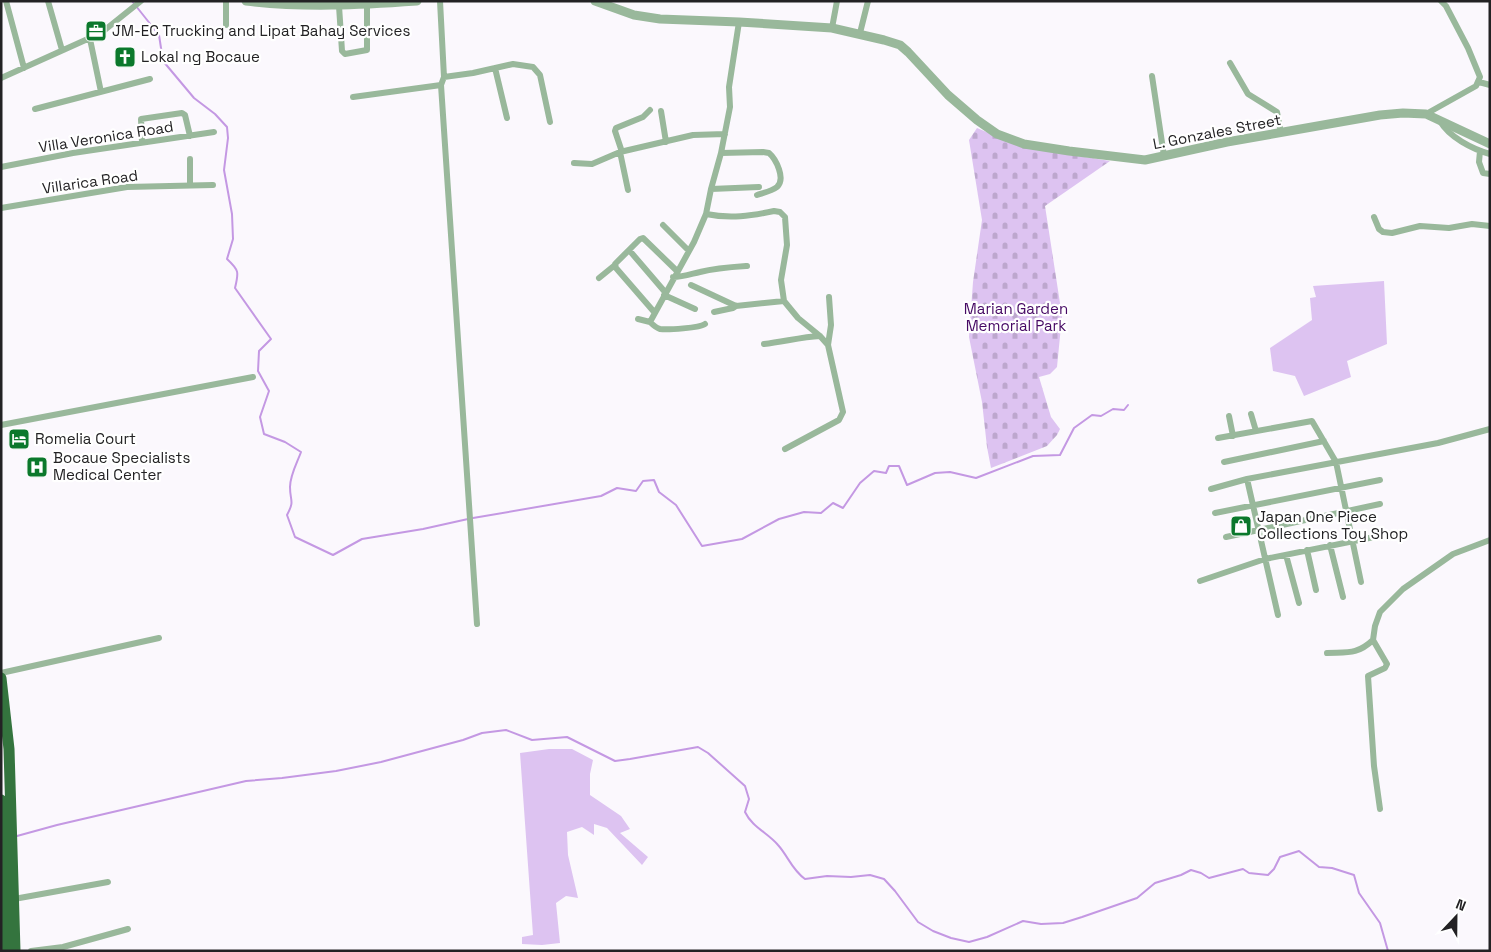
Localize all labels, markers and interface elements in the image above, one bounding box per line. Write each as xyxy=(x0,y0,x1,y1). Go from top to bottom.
office icon: JM-EC Trucking and Lipat Bahay Services xyxy=(84,19,108,43)
place label: JM-EC Trucking and Lipat Bahay Services xyxy=(112,21,410,40)
church icon: Lokal ng Bocaue xyxy=(113,45,137,69)
place label: Lokal ng Bocaue xyxy=(141,47,260,66)
street label: L. Gonzales Street xyxy=(1151,110,1283,153)
street label: Villa Veronica Road xyxy=(37,116,175,157)
street label: Villarica Road xyxy=(41,165,139,198)
park label: Marian Garden Memorial Park xyxy=(964,299,1068,335)
hotel icon: Romelia Court xyxy=(7,427,31,451)
place label: Romelia Court xyxy=(35,429,136,448)
place label: Bocaue Specialists Medical Center xyxy=(53,448,190,484)
hospital icon: Bocaue Specialists Medical Center xyxy=(25,455,49,479)
place label: Japan One Piece Collections Toy Shop xyxy=(1257,507,1408,543)
shop icon: Japan One Piece Collections Toy Shop xyxy=(1229,514,1253,538)
north arrow xyxy=(1431,892,1481,942)
text: N xyxy=(1453,895,1469,915)

